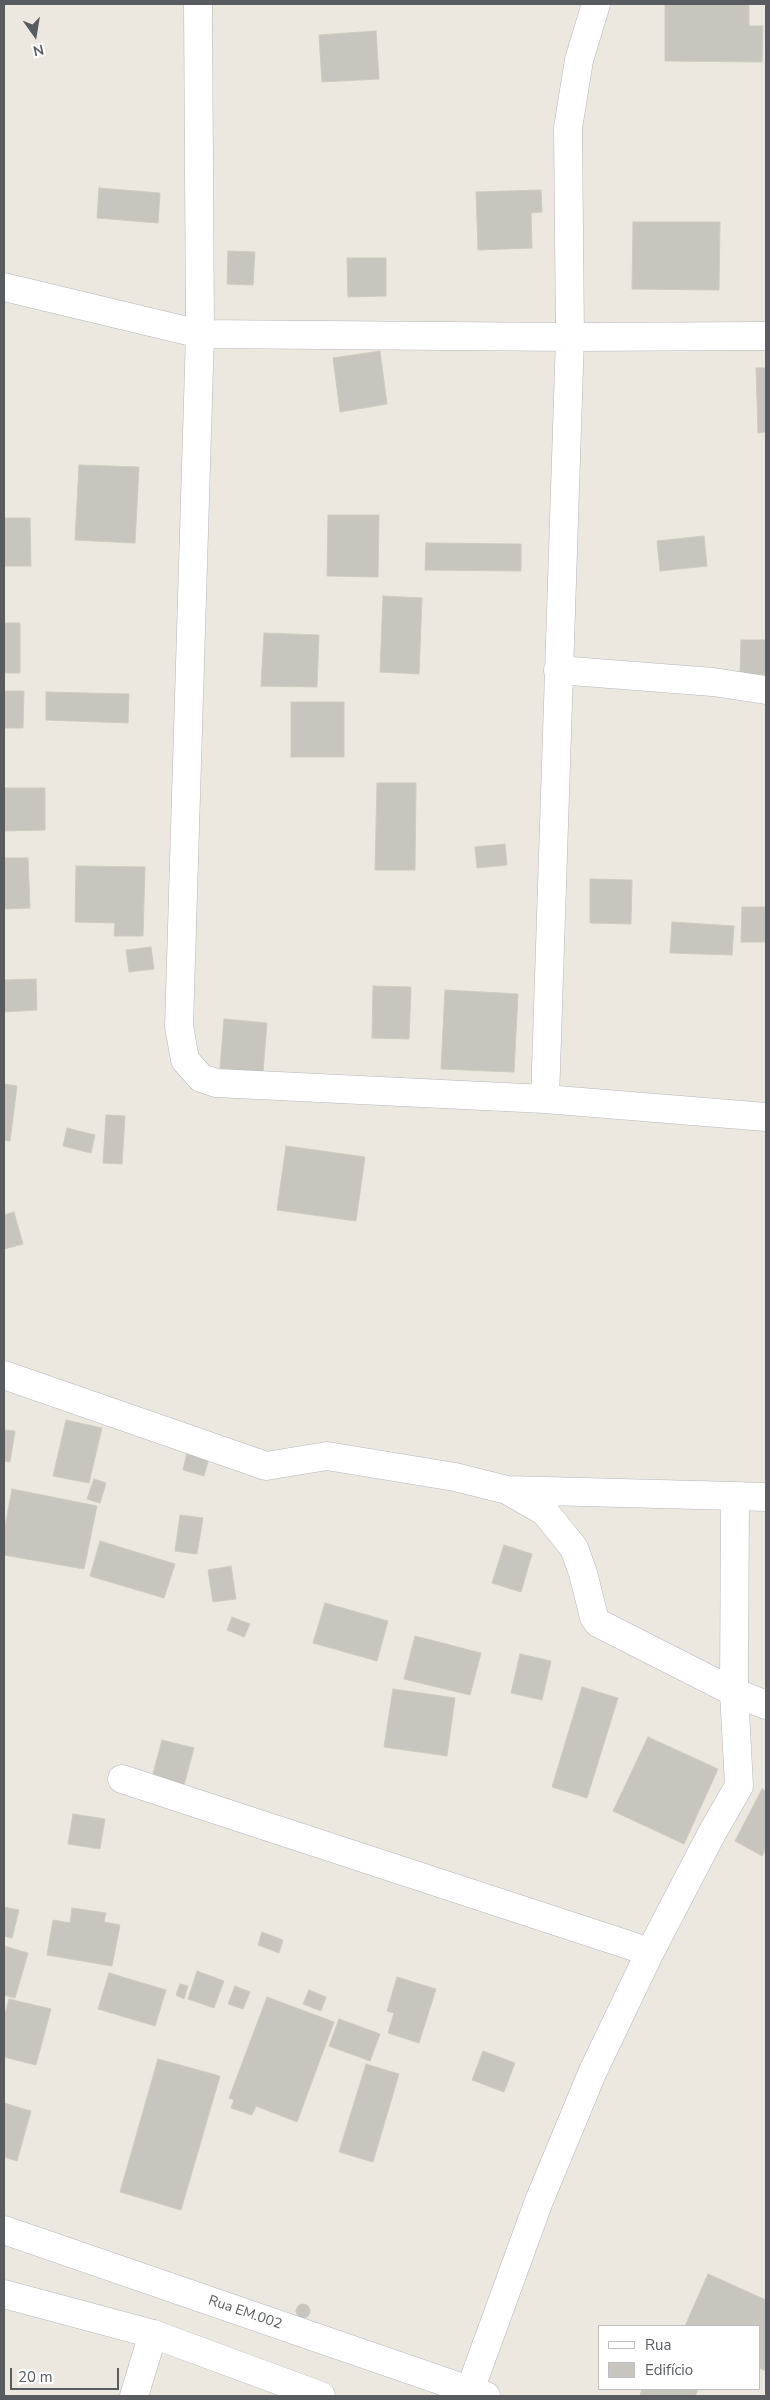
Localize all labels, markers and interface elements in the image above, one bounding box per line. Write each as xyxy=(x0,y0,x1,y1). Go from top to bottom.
north arrow xyxy=(10,10,60,60)
text: N xyxy=(31,40,46,61)
street label: Rua EM.002 xyxy=(206,2293,284,2333)
legend xyxy=(598,2325,760,2390)
text: Rua xyxy=(645,2335,671,2355)
scale bar xyxy=(12,2358,121,2390)
text: Edifício xyxy=(645,2360,693,2380)
text: 20 m xyxy=(18,2367,53,2387)

